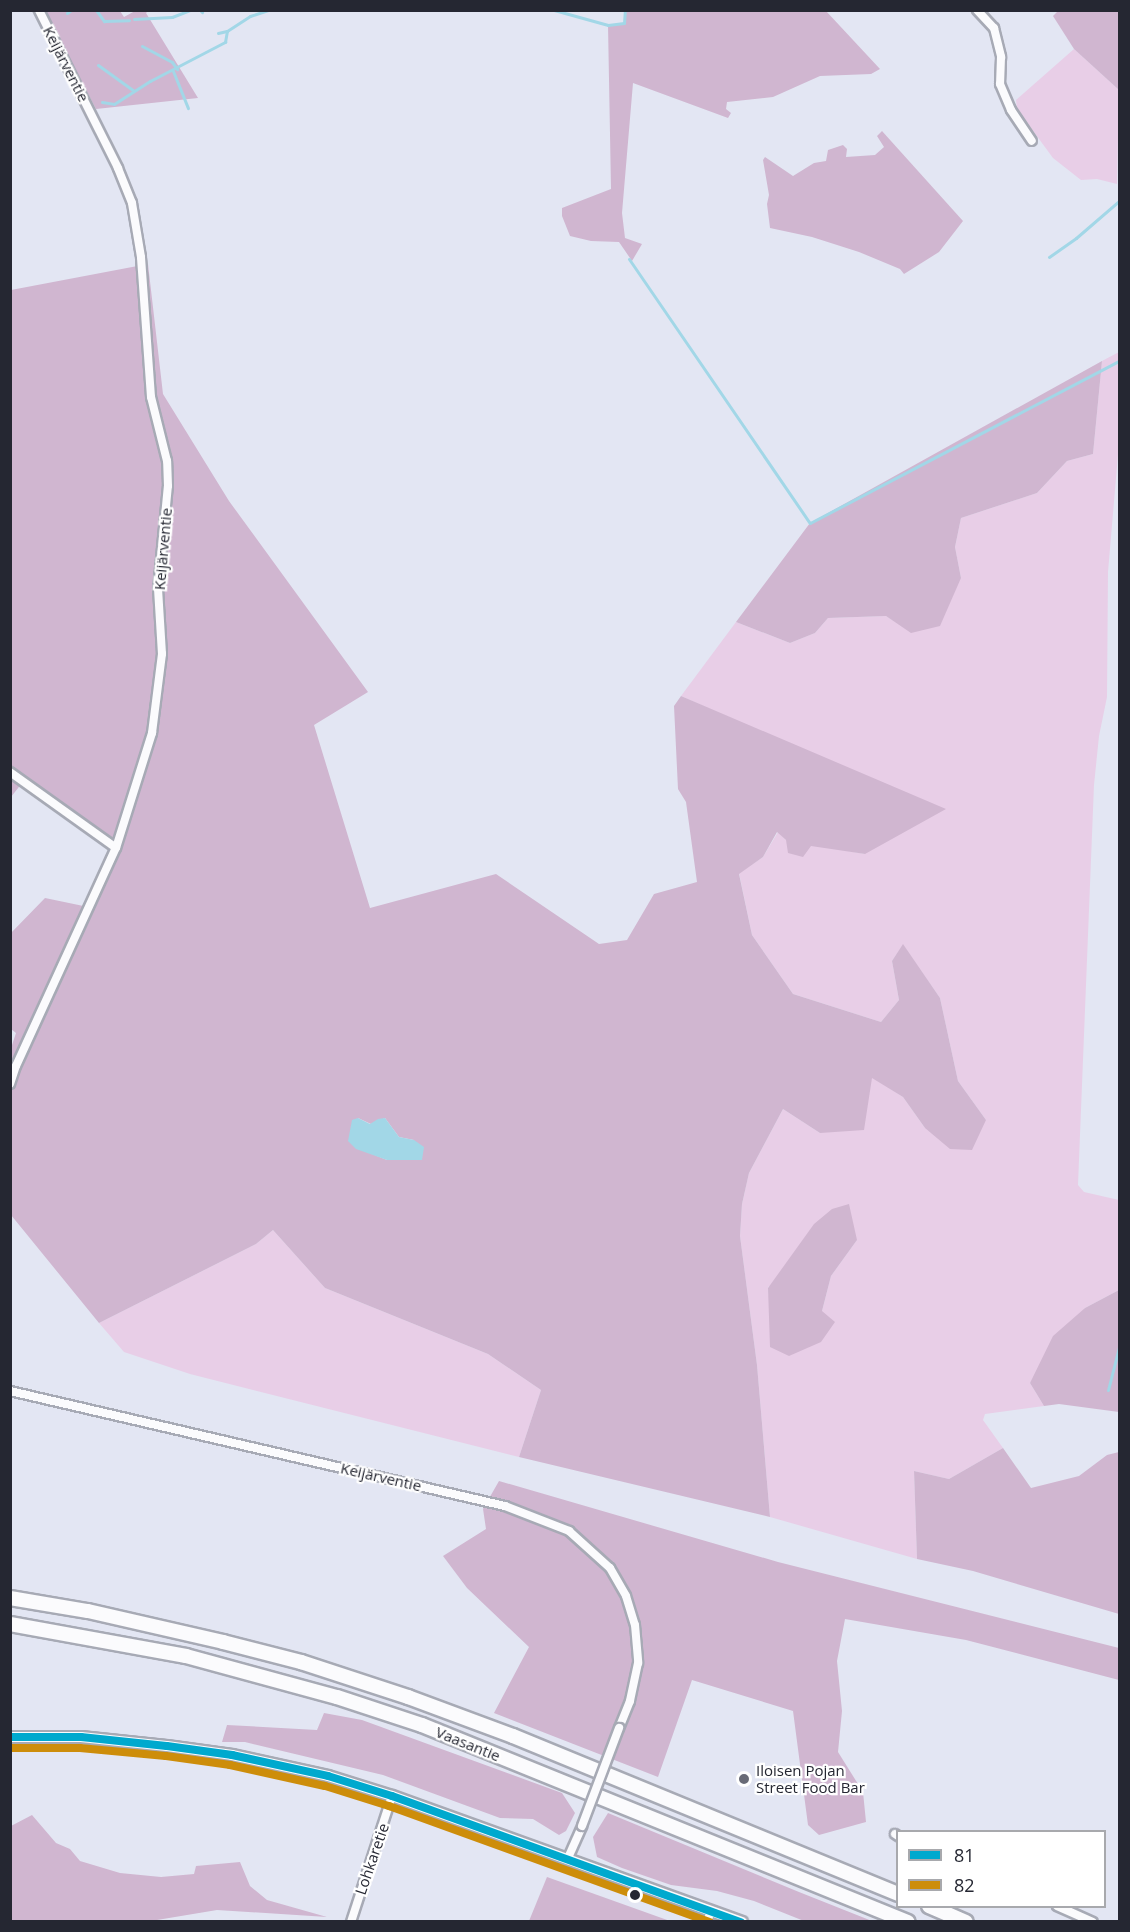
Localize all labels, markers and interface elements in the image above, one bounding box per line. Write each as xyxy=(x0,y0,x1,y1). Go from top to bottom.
street label: Keijärventie xyxy=(39,23,93,105)
street label: Keijärventie xyxy=(150,507,176,591)
street label: Keijärventie xyxy=(339,1459,423,1495)
street label: Vaasantie xyxy=(433,1723,503,1765)
place label: Iloisen Pojan Street Food Bar xyxy=(756,1761,865,1796)
marker: Iloisen Pojan Street Food Bar xyxy=(737,1772,751,1786)
street label: Lohkaretie xyxy=(351,1821,393,1897)
legend xyxy=(896,1830,1106,1908)
text: 81 xyxy=(954,1843,975,1867)
text: 82 xyxy=(954,1873,975,1897)
unlabelled marker xyxy=(629,1889,641,1901)

